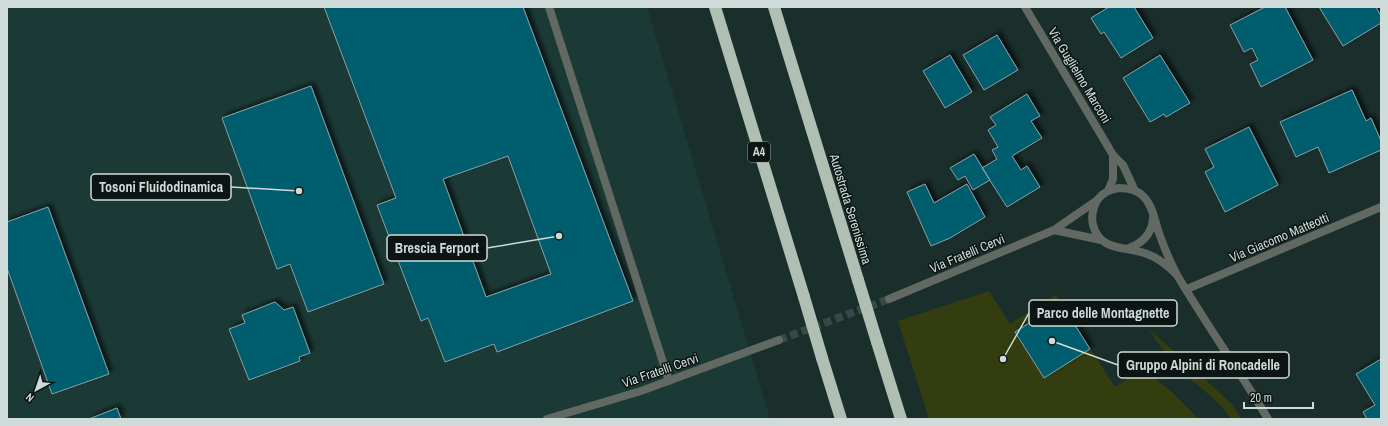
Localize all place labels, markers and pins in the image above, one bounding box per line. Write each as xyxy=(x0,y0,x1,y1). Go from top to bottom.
callout: Tosoni Fluidodinamica xyxy=(91,174,231,200)
callout: Brescia Ferport xyxy=(387,235,487,261)
callout: Parco delle Montagnette xyxy=(1029,300,1177,326)
callout: Gruppo Alpini di Roncadelle xyxy=(1118,352,1289,378)

